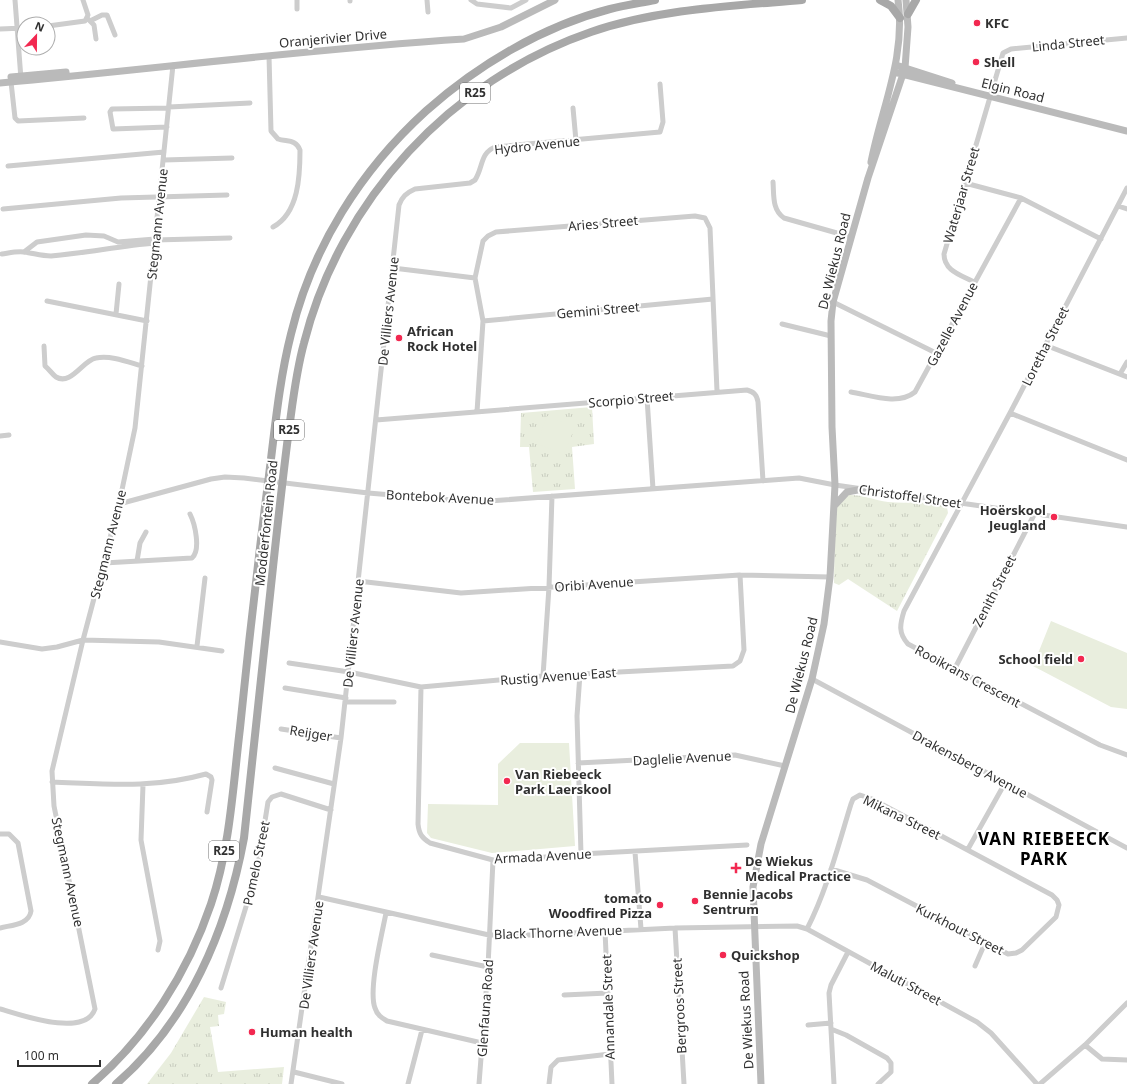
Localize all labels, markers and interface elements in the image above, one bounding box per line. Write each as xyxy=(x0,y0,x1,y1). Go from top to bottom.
place label: KFC xyxy=(985,14,1009,32)
north arrow xyxy=(16,16,56,56)
text: N xyxy=(33,18,47,35)
marker: KFC xyxy=(972,18,982,28)
street label: Oranjerivier Drive xyxy=(278,24,388,52)
street label: Linda Street xyxy=(1031,30,1106,56)
place label: Shell xyxy=(984,53,1015,71)
marker: Shell xyxy=(971,57,981,67)
street label: Elgin Road xyxy=(979,73,1047,107)
road number: R25 xyxy=(460,83,490,103)
street label: Hydro Avenue xyxy=(493,132,581,158)
street label: Waterjaar Street xyxy=(939,144,983,245)
street label: Stegmann Avenue xyxy=(142,168,172,280)
street label: Aries Street xyxy=(567,211,639,235)
street label: De Wiekus Road xyxy=(813,211,855,311)
street label: De Villiers Avenue xyxy=(373,256,403,366)
street label: Gazelle Avenue xyxy=(922,279,982,369)
street label: Gemini Street xyxy=(556,297,641,323)
street label: Loretha Street xyxy=(1017,303,1073,389)
place label: African Rock Hotel xyxy=(407,322,477,355)
marker: African Rock Hotel xyxy=(394,333,404,343)
street label: Scorpio Street xyxy=(588,386,675,412)
road number: R25 xyxy=(274,420,304,440)
street label: Modderfontein Road xyxy=(250,459,282,587)
street label: Christoffel Street xyxy=(858,480,963,512)
street label: Bontebok Avenue xyxy=(386,485,494,509)
street label: Stegmann Avenue xyxy=(86,488,130,600)
place label: Hoërskool Jeugland xyxy=(980,501,1046,534)
marker: Hoërskool Jeugland xyxy=(1049,512,1059,522)
street label: Zenith Street xyxy=(968,552,1020,630)
street label: Oribi Avenue xyxy=(554,572,634,596)
street label: De Villiers Avenue xyxy=(338,578,368,688)
street label: De Wiekus Road xyxy=(780,615,822,715)
street label: Rooikrans Crescent xyxy=(912,641,1024,712)
place label: School field xyxy=(998,650,1073,668)
marker: School field xyxy=(1076,654,1086,664)
street label: Rustig Avenue East xyxy=(499,663,617,689)
street label: Reijger xyxy=(288,721,334,745)
street label: Drakensberg Avenue xyxy=(909,726,1031,802)
street label: Daglelie Avenue xyxy=(632,746,732,770)
place label: Van Riebeeck Park Laerskool xyxy=(515,765,611,798)
marker: Van Riebeeck Park Laerskool xyxy=(502,776,512,786)
street label: Mikana Street xyxy=(860,790,944,844)
street label: Stegmann Avenue xyxy=(48,815,88,929)
street label: Pomelo Street xyxy=(238,819,274,907)
district label: VAN RIEBEECK PARK xyxy=(978,827,1110,870)
road number: R25 xyxy=(209,841,239,861)
street label: Armada Avenue xyxy=(494,844,592,868)
place label: De Wiekus Medical Practice xyxy=(745,852,851,885)
marker: De Wiekus Medical Practice xyxy=(730,862,742,874)
place label: Bennie Jacobs Sentrum xyxy=(703,885,793,918)
place label: tomato Woodfired Pizza xyxy=(549,889,652,922)
marker: Bennie Jacobs Sentrum xyxy=(690,896,700,906)
street label: Kurkhout Street xyxy=(913,899,1007,959)
street label: De Villiers Avenue xyxy=(294,900,328,1010)
marker: tomato Woodfired Pizza xyxy=(655,900,665,910)
street label: Black Thorne Avenue xyxy=(493,921,623,943)
place label: Quickshop xyxy=(731,946,800,964)
marker: Quickshop xyxy=(718,950,728,960)
street label: Annandale Street xyxy=(597,954,619,1060)
street label: Bergroos Street xyxy=(667,957,690,1054)
street label: Maluti Street xyxy=(867,957,945,1009)
street label: Glenfauna Road xyxy=(473,959,497,1057)
street label: De Wiekus Road xyxy=(734,970,758,1070)
place label: Human health xyxy=(260,1023,353,1041)
marker: Human health xyxy=(247,1027,257,1037)
scale bar xyxy=(18,1042,100,1068)
text: 100 m xyxy=(24,1047,59,1064)

